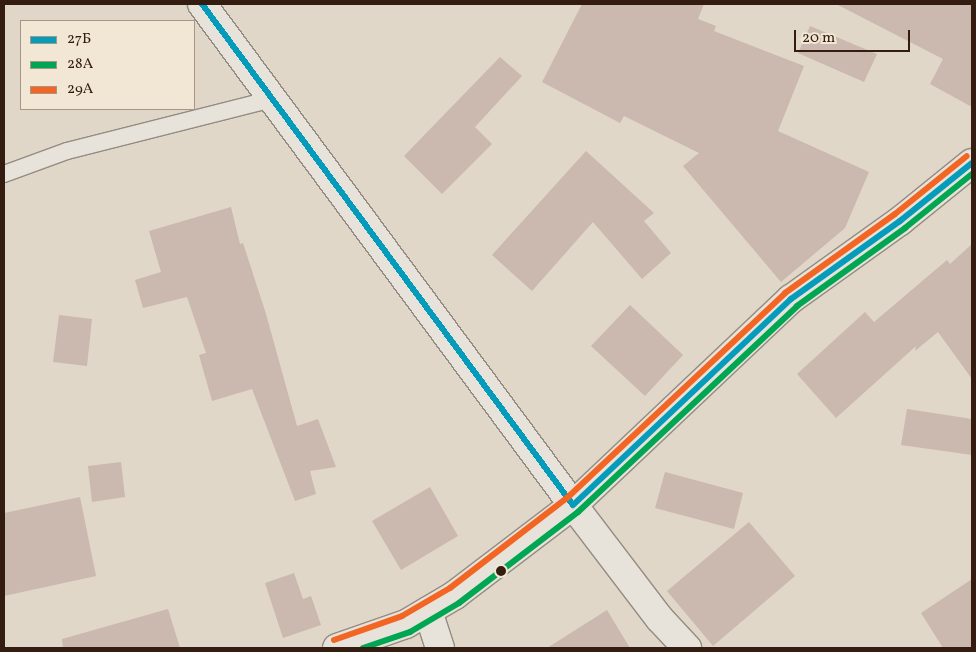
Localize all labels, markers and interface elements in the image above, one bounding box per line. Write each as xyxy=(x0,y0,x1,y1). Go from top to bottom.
legend xyxy=(20,20,195,110)
scale bar xyxy=(796,20,912,52)
text: 20 m xyxy=(802,28,835,49)
text: 27Б xyxy=(67,29,91,50)
text: 28А xyxy=(67,54,93,75)
text: 29А xyxy=(67,79,93,100)
unlabelled marker xyxy=(496,566,506,576)

